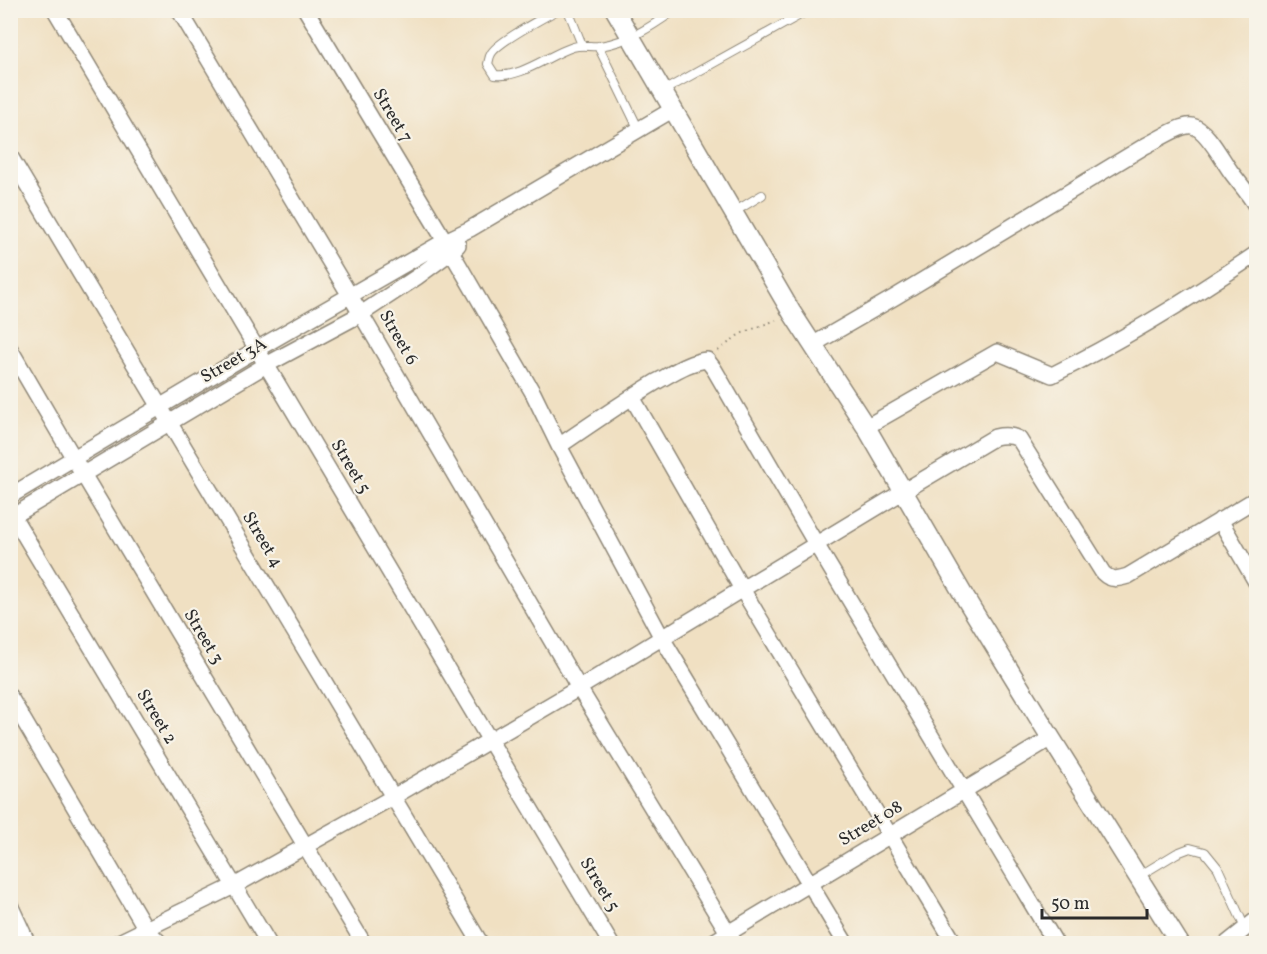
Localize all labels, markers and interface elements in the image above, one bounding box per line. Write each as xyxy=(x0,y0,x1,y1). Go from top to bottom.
street label: Street 7 xyxy=(366,84,418,148)
street label: Street 6 xyxy=(372,306,424,370)
street label: Street 3A xyxy=(196,332,272,390)
street label: Street 5 xyxy=(324,435,376,499)
street label: Street 4 xyxy=(235,507,289,573)
street label: Street 3 xyxy=(177,605,229,669)
street label: Street 2 xyxy=(130,685,182,749)
street label: Street 08 xyxy=(834,795,908,853)
street label: Street 5 xyxy=(573,853,625,917)
scale bar xyxy=(1042,882,1147,920)
text: 50 m xyxy=(1051,892,1090,917)

